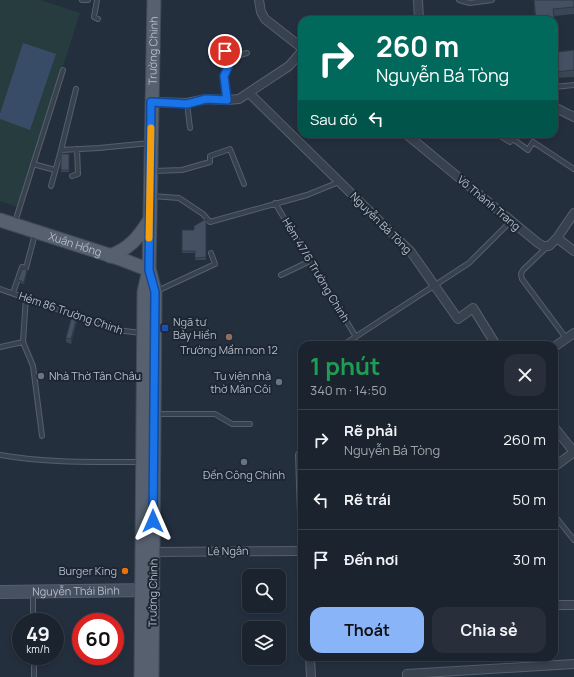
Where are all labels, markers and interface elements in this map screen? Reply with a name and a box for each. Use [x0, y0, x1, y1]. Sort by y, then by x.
street label: Trường Chinh [144, 16, 161, 85]
text: 260 m [376, 27, 459, 65]
icon: right [310, 32, 362, 84]
pin [208, 34, 242, 68]
icon: arrive [214, 40, 236, 62]
text: Nguyễn Bá Tòng [376, 63, 509, 87]
icon: left [365, 108, 387, 130]
text: Sau đó [310, 109, 357, 130]
street label: Võ Thành Trang [455, 172, 524, 233]
street label: Nguyễn Bá Tòng [347, 189, 415, 257]
street label: Hẻm 47/6 Trường Chinh [279, 215, 354, 325]
street label: Xuân Hồng [47, 228, 104, 259]
street label: Hẻm 86 Trường Chinh [17, 288, 125, 337]
place label: Ngã tư Bảy Hiền [173, 314, 216, 342]
marker: Ngã tư Bảy Hiền [160, 323, 170, 333]
marker: Trường Mầm non 12 [224, 332, 234, 342]
place label: Trường Mầm non 12 [180, 342, 278, 357]
text: 1 phút [310, 349, 381, 382]
button: close [504, 354, 546, 396]
place label: Nhà Thờ Tân Châu [49, 368, 141, 383]
place label: Tu viện nhà thờ Mân Côi [210, 368, 271, 396]
marker: Nhà Thờ Tân Châu [36, 371, 46, 381]
marker: Tu viện nhà thờ Mân Côi [274, 377, 284, 387]
text: 340 m · 14:50 [310, 381, 387, 399]
text: Rẽ phải [344, 420, 397, 441]
icon: right [310, 429, 332, 451]
text: 260 m [503, 429, 546, 450]
text: Nguyễn Bá Tòng [344, 441, 440, 459]
marker: Đền Công Chính [239, 457, 249, 467]
place label: Đền Công Chính [203, 467, 285, 482]
icon: left [310, 489, 332, 511]
text: Rẽ trái [344, 489, 391, 510]
text: 50 m [512, 489, 546, 510]
position arrow [132, 500, 174, 542]
street label: Lê Ngân [207, 543, 249, 558]
icon: arrive [310, 549, 332, 571]
text: Đến nơi [344, 549, 398, 570]
text: 30 m [513, 549, 546, 570]
street label: Trường Chinh [144, 559, 161, 627]
place label: Burger King [59, 563, 117, 578]
marker: Burger King [120, 566, 130, 576]
map controls [242, 569, 286, 665]
button: search [242, 569, 286, 613]
street label: Nguyễn Thái Bình [32, 582, 120, 599]
button: Thoát [310, 607, 424, 653]
button: Chia sẻ [432, 607, 546, 653]
speed limit sign: 60 [72, 613, 124, 665]
text: 49 [26, 620, 50, 647]
button: layers [242, 621, 286, 665]
text: km/h [26, 642, 50, 656]

